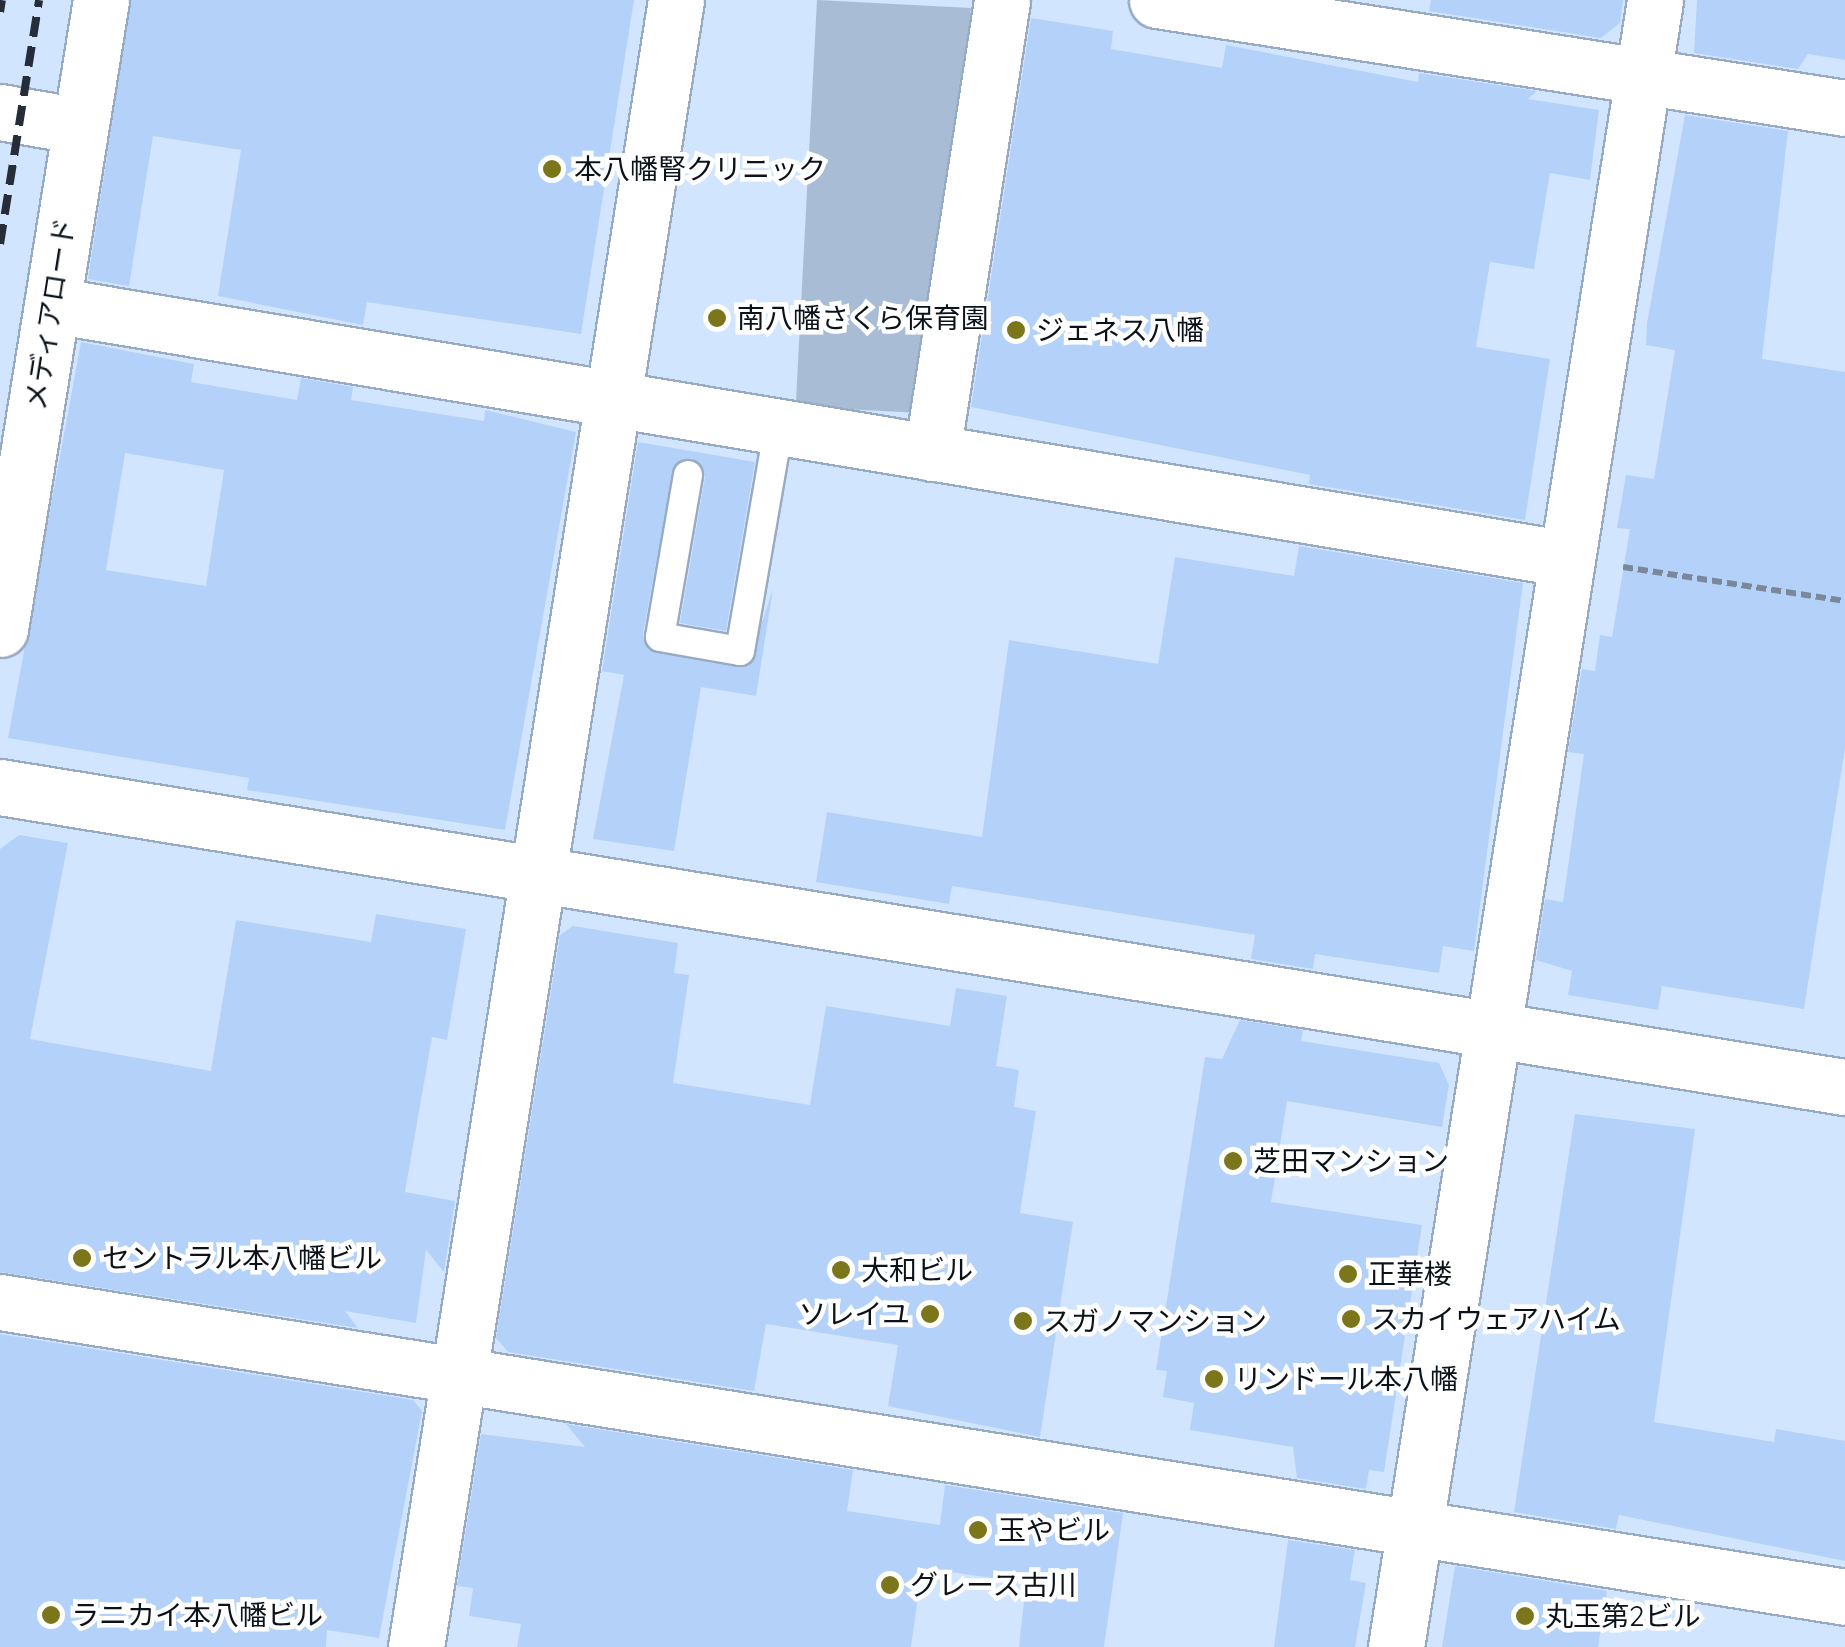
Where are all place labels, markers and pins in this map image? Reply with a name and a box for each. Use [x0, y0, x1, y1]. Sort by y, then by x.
place label: 本八幡腎クリニック [574, 152, 826, 186]
marker: 本八幡腎クリニック [539, 156, 565, 182]
place label: 南八幡さくら保育園 [737, 301, 989, 335]
marker: 南八幡さくら保育園 [706, 307, 728, 329]
place label: ジェネス八幡 [1036, 313, 1204, 347]
marker: ジェネス八幡 [1005, 319, 1027, 341]
place label: 芝田マンション [1253, 1144, 1449, 1178]
marker: 芝田マンション [1222, 1150, 1244, 1172]
place label: セントラル本八幡ビル [102, 1241, 382, 1275]
marker: セントラル本八幡ビル [71, 1247, 93, 1269]
place label: 大和ビル [861, 1253, 973, 1287]
place label: 正華楼 [1368, 1257, 1452, 1291]
marker: 大和ビル [830, 1259, 852, 1281]
marker: 正華楼 [1337, 1263, 1359, 1285]
place label: ソレイユ [798, 1297, 910, 1331]
place label: スカイウェアハイム [1371, 1302, 1623, 1336]
marker: ソレイユ [919, 1303, 941, 1325]
place label: スガノマンション [1043, 1304, 1267, 1338]
marker: スカイウェアハイム [1340, 1308, 1362, 1330]
marker: スガノマンション [1012, 1310, 1034, 1332]
place label: リンドール本八幡 [1234, 1362, 1458, 1396]
marker: リンドール本八幡 [1203, 1368, 1225, 1390]
place label: 玉やビル [998, 1513, 1110, 1547]
marker: 玉やビル [967, 1519, 989, 1541]
place label: グレース古川 [910, 1568, 1078, 1602]
marker: グレース古川 [879, 1574, 901, 1596]
place label: ラニカイ本八幡ビル [71, 1598, 323, 1632]
place label: 丸玉第2ビル [1545, 1599, 1701, 1633]
marker: ラニカイ本八幡ビル [40, 1604, 62, 1626]
marker: 丸玉第2ビル [1514, 1605, 1536, 1627]

